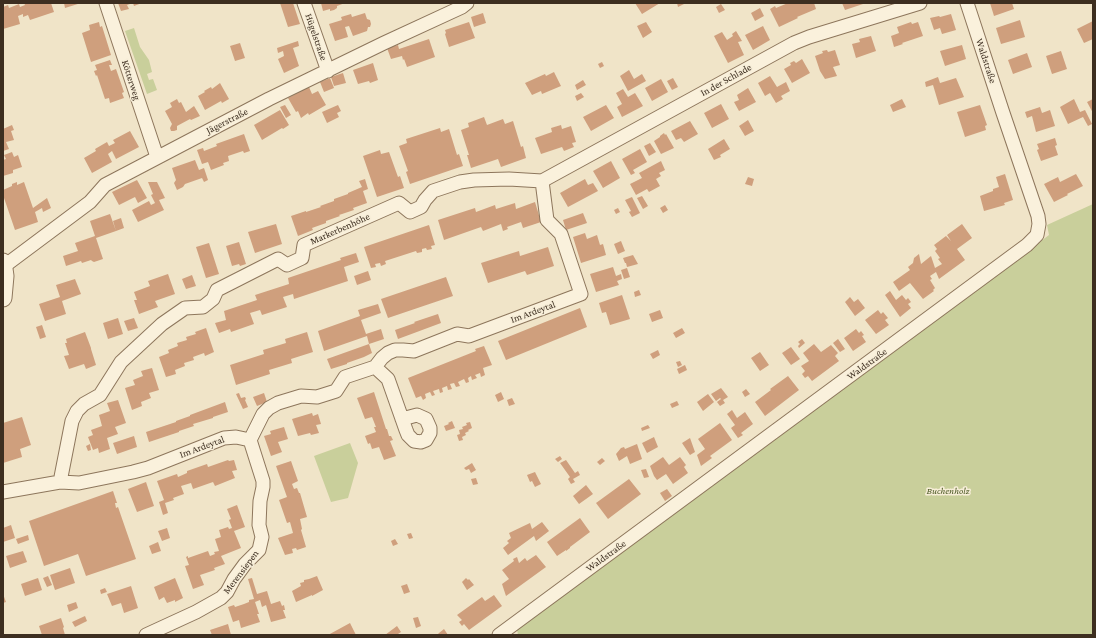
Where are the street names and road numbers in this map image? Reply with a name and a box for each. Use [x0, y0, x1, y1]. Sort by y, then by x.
street label: Hügelstraße [302, 12, 330, 62]
street label: Waldstraße [973, 37, 999, 85]
street label: Kötterweg [119, 58, 143, 102]
street label: In der Schlade [698, 61, 754, 99]
street label: Jägerstraße [204, 105, 250, 137]
street label: Markerbenhöhe [308, 210, 372, 248]
street label: Im Ardeytal [509, 298, 557, 326]
street label: Waldstraße [845, 345, 889, 383]
street label: Im Ardeytal [178, 433, 226, 461]
street label: Waldstraße [584, 537, 628, 575]
street label: Merensiepen [221, 548, 261, 596]

